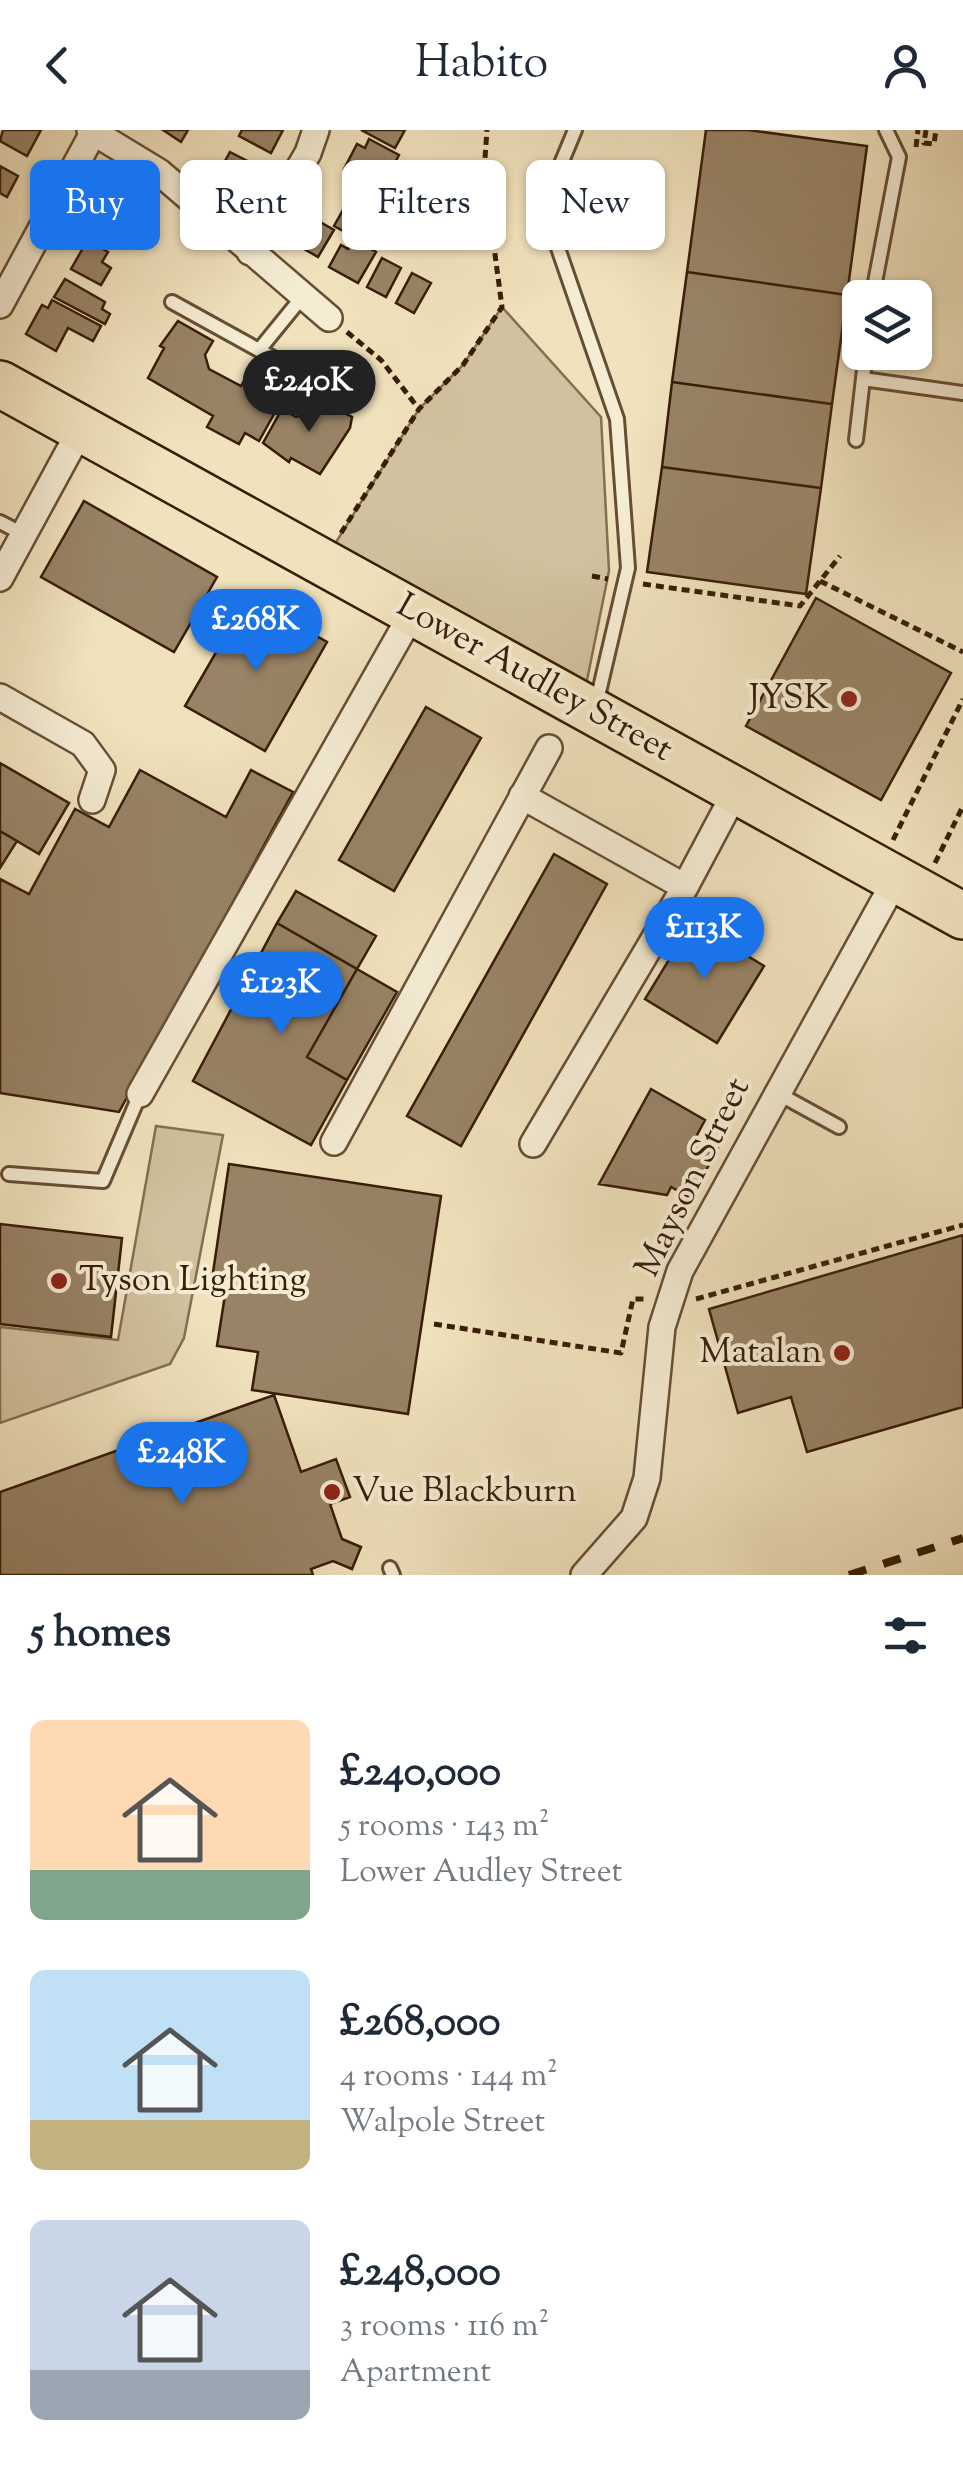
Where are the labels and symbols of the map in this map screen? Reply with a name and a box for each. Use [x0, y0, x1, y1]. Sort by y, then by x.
pin: £240K [239, 350, 379, 435]
street label: Lower Audley Street [387, 582, 681, 776]
pin: £268K [186, 589, 326, 674]
place label: JYSK [747, 674, 829, 725]
marker: JYSK [838, 688, 860, 710]
pin: £113K [634, 897, 774, 982]
pin: £123K [211, 952, 351, 1037]
street label: Mayson Street [624, 1069, 764, 1287]
place label: Tyson Lighting [79, 1256, 306, 1307]
marker: Tyson Lighting [48, 1270, 70, 1292]
place label: Matalan [699, 1328, 822, 1379]
marker: Matalan [831, 1342, 853, 1364]
pin: £248K [112, 1422, 252, 1507]
place label: Vue Blackburn [352, 1467, 577, 1518]
marker: Vue Blackburn [321, 1481, 343, 1503]

